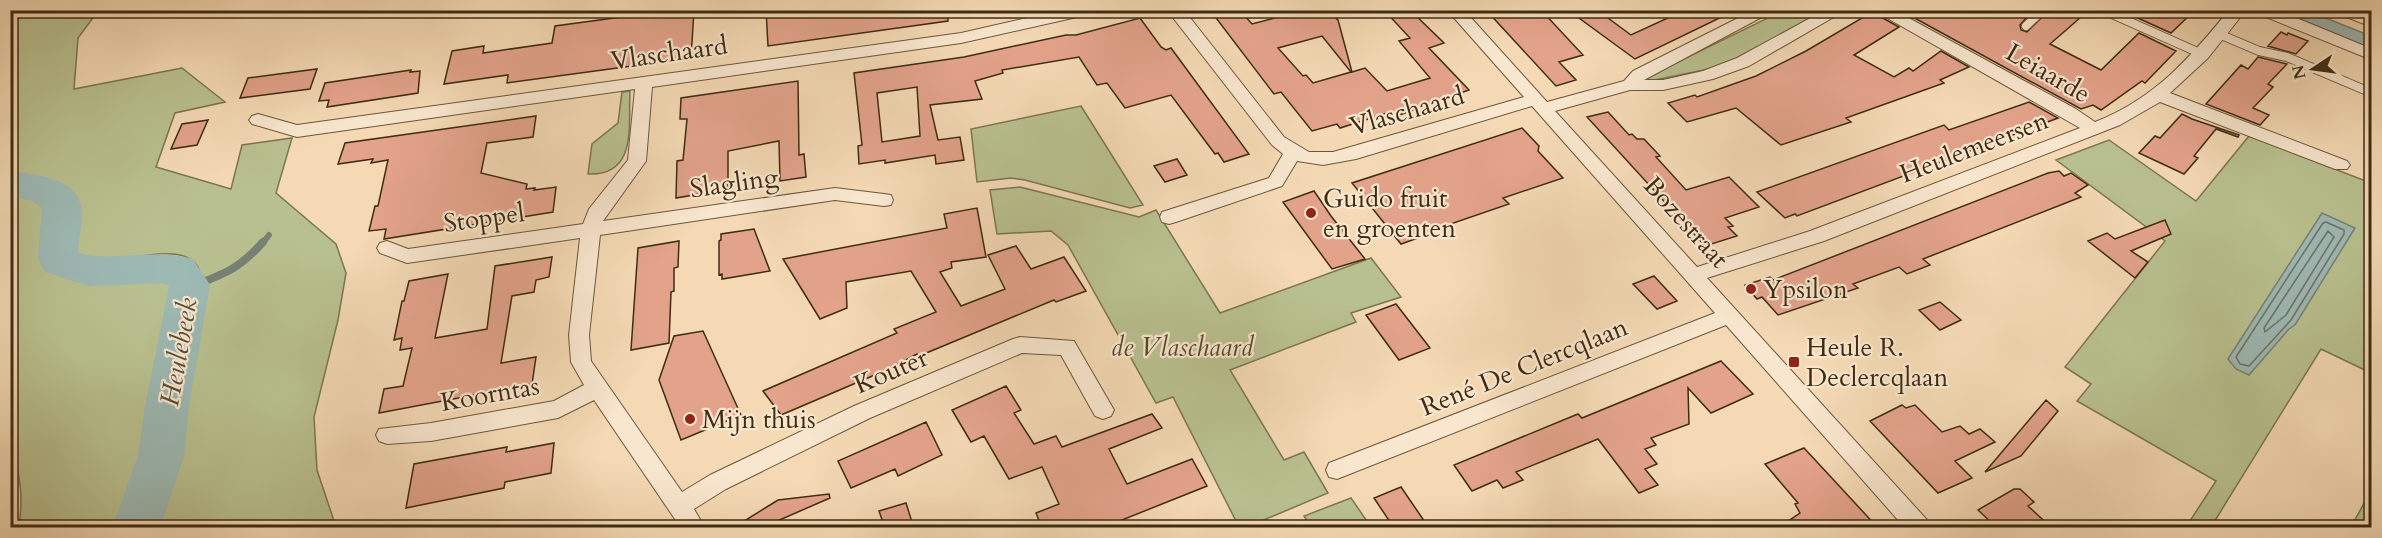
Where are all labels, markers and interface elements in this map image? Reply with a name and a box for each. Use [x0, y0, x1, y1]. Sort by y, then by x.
street label: Vlaschaard [608, 27, 730, 79]
street label: Leiaarde [1999, 35, 2097, 111]
north arrow [2283, 39, 2343, 99]
text: N [2287, 63, 2312, 81]
street label: Vlaschaard [1346, 78, 1468, 144]
street label: Heulemeersen [1895, 103, 2054, 191]
street label: Slagling [688, 159, 781, 207]
street label: Bozestraat [1635, 169, 1737, 275]
place label: Guido fruit en groenten [1323, 181, 1456, 246]
street label: Stoppel [441, 195, 527, 241]
marker: Guido fruit en groenten [1304, 206, 1318, 220]
place label: Ypsilon [1763, 272, 1848, 307]
marker: Ypsilon [1744, 282, 1758, 296]
water label: Heulebeek [151, 294, 207, 409]
street label: René De Clercqlaan [1415, 309, 1633, 425]
park label: de Vlaschaard [1111, 330, 1255, 365]
place label: Heule R. Declercqlaan [1806, 330, 1949, 395]
street label: Kouter [849, 340, 934, 402]
marker: Heule R. Declercqlaan [1787, 355, 1801, 369]
street label: Koorntas [438, 368, 542, 420]
place label: Mijn thuis [702, 402, 816, 437]
marker: Mijn thuis [683, 412, 697, 426]

